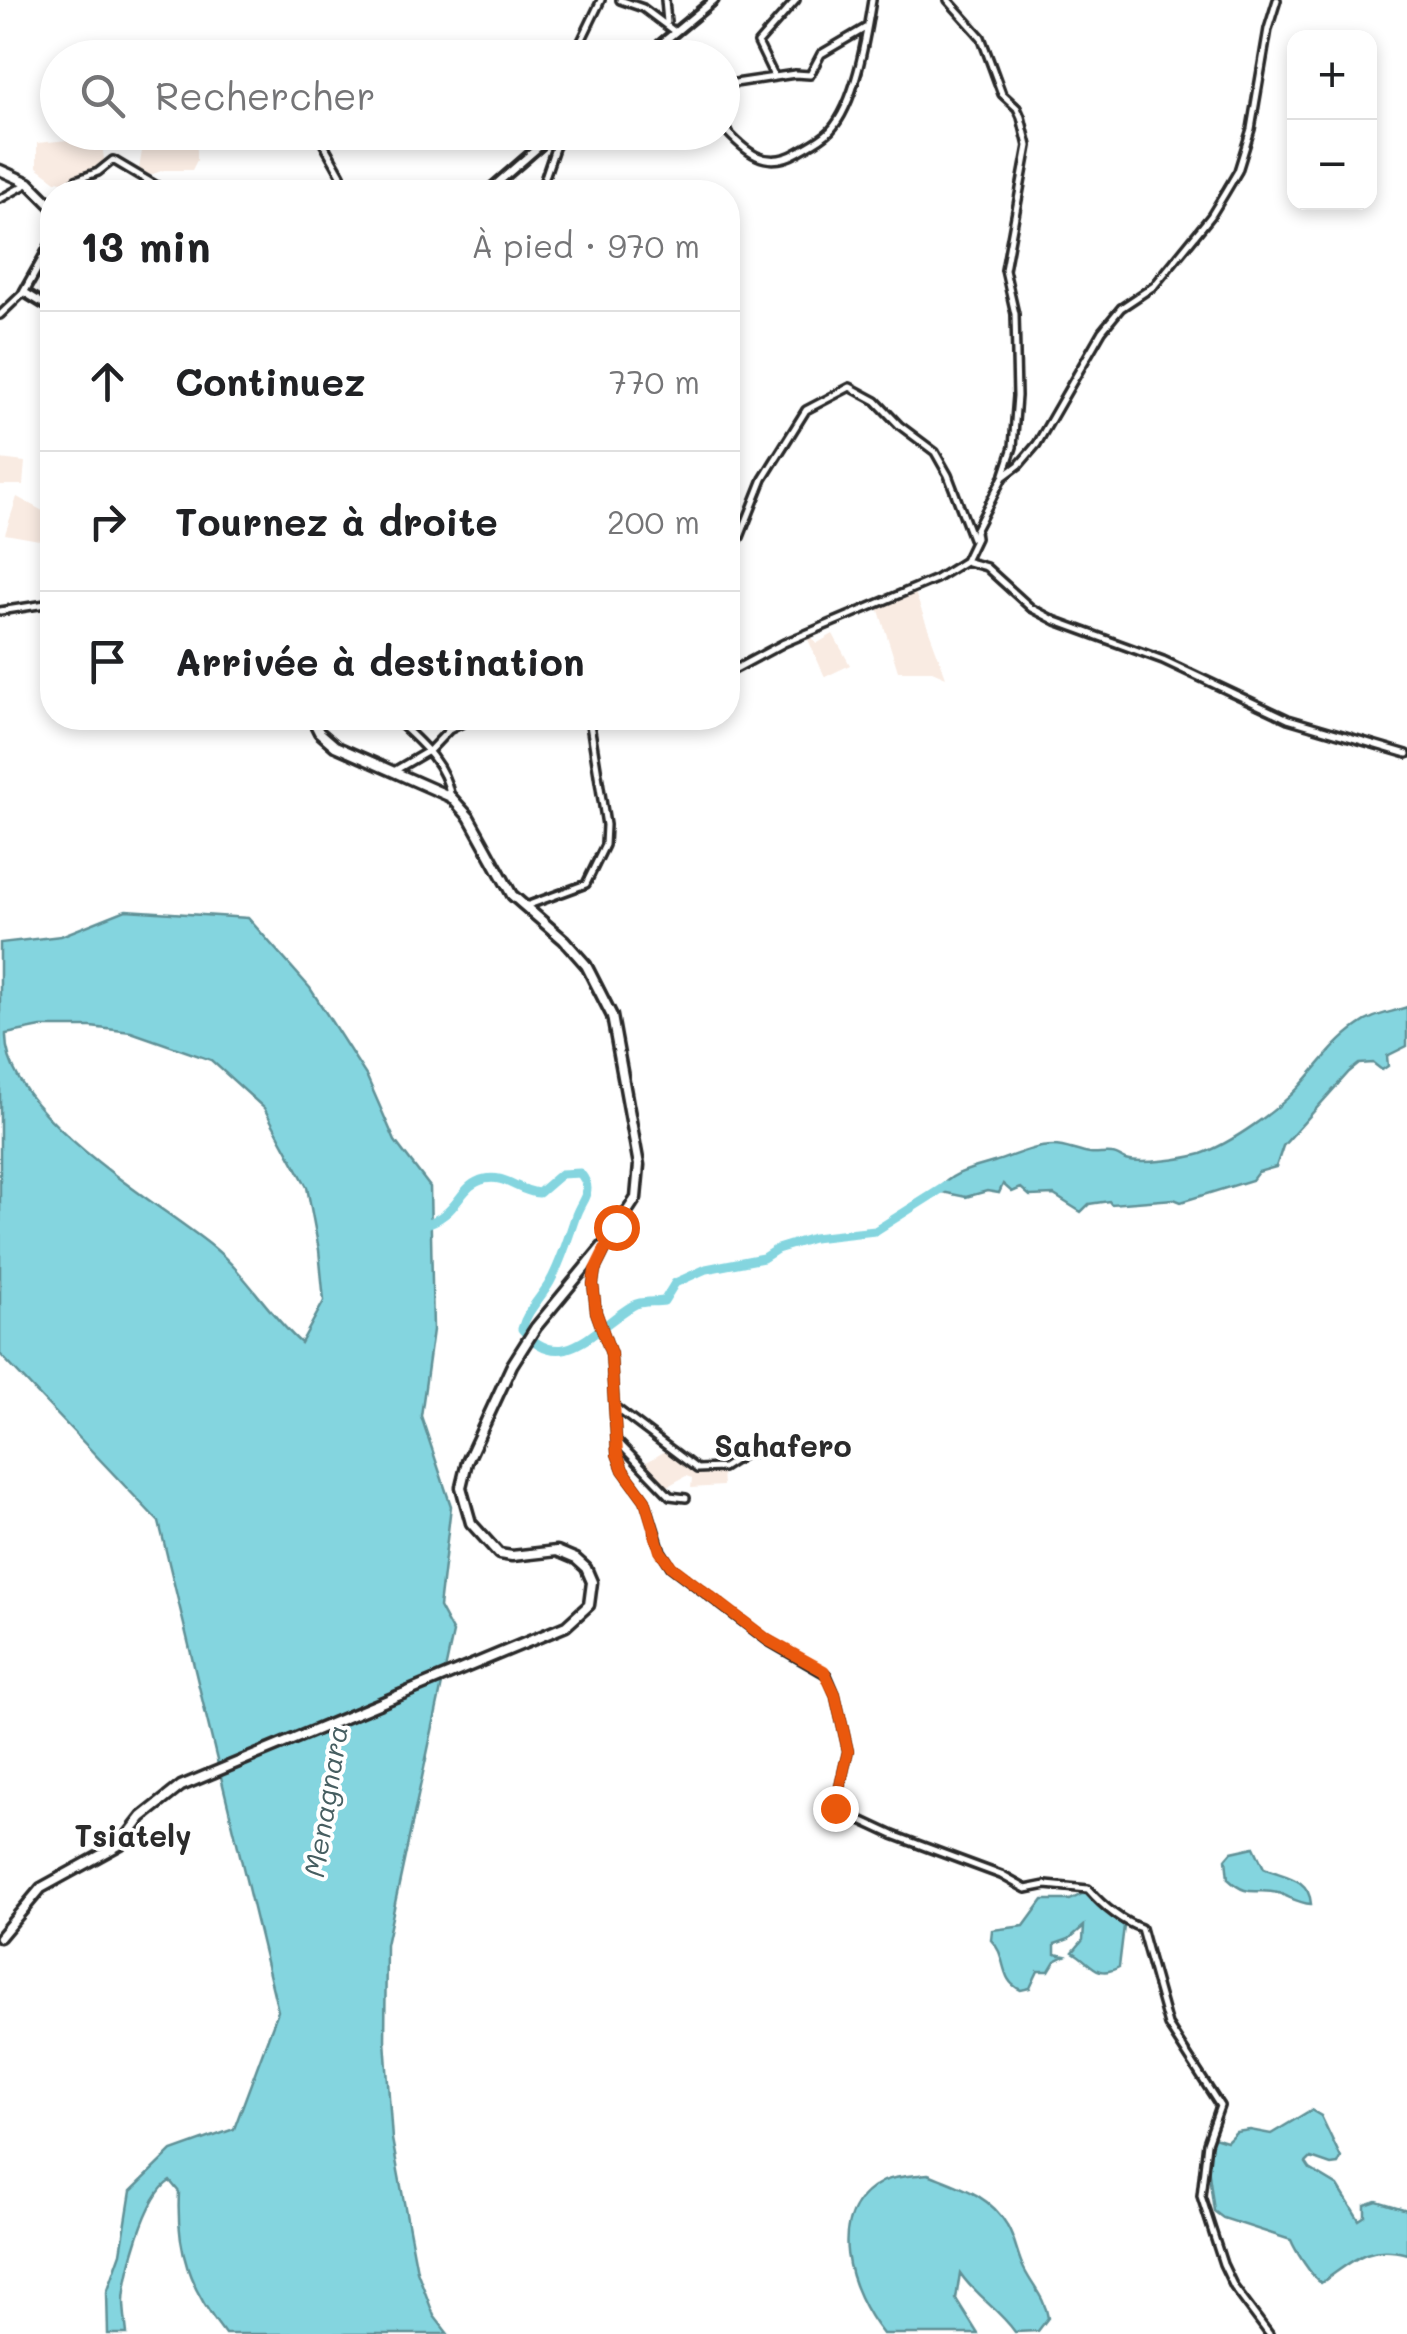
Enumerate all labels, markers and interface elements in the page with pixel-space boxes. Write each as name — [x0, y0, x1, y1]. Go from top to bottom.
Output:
map controls — [1287, 30, 1377, 210]
button: + — [1287, 30, 1377, 120]
search box — [40, 40, 740, 150]
icon: search — [75, 68, 130, 123]
text: Rechercher — [155, 70, 376, 120]
button: − — [1287, 120, 1377, 210]
text: 13 min — [80, 218, 211, 273]
text: À pied · 970 m — [471, 224, 700, 266]
icon: ahead — [80, 354, 135, 409]
text: Continuez — [175, 356, 366, 406]
text: 770 m — [609, 360, 700, 402]
icon: right — [80, 494, 135, 549]
text: Tournez à droite — [175, 496, 498, 546]
text: 200 m — [607, 500, 700, 542]
icon: arrive — [80, 634, 135, 689]
text: Arrivée à destination — [175, 636, 585, 686]
route start — [594, 1205, 640, 1251]
district label: Sahafero — [714, 1425, 852, 1465]
water label: Menagnara — [295, 1722, 355, 1880]
route end — [813, 1786, 859, 1832]
district label: Tsiately — [75, 1815, 191, 1855]

